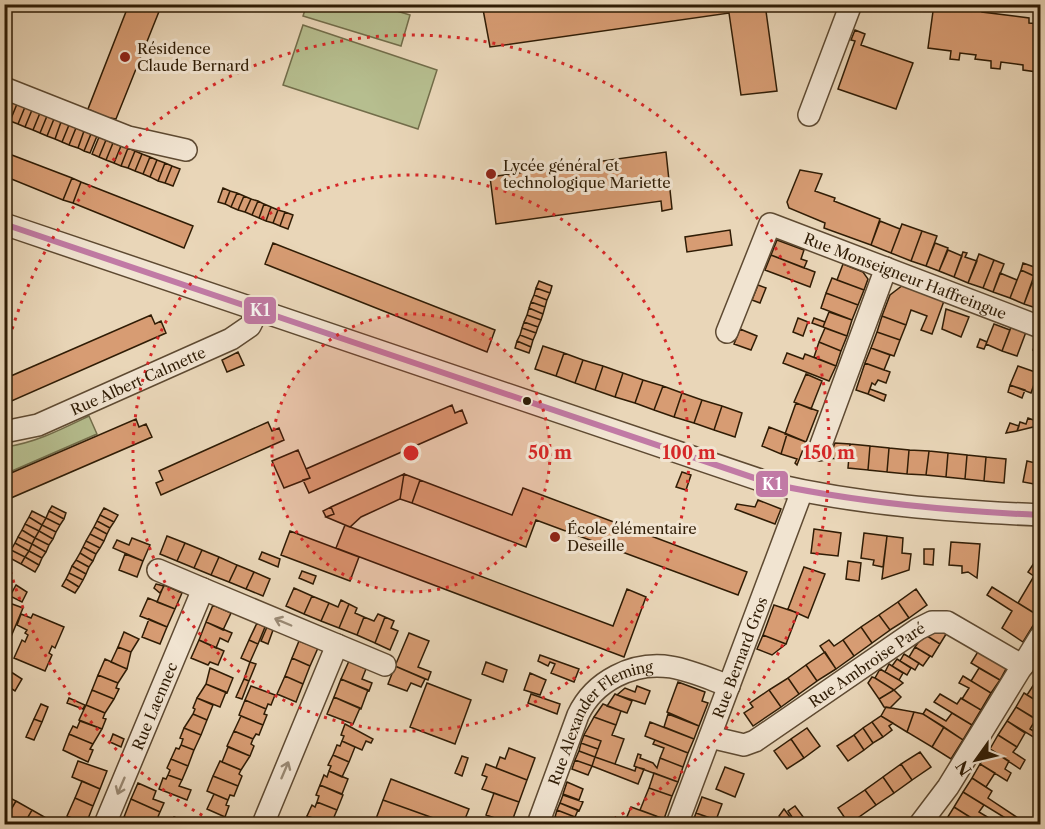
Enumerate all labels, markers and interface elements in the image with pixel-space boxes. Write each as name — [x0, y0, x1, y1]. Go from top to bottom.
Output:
place label: Résidence Claude Bernard — [137, 39, 249, 75]
marker: Résidence Claude Bernard — [118, 50, 132, 64]
place label: Lycée général et technologique Mariette — [503, 156, 671, 192]
marker: Lycée général et technologique Mariette — [484, 167, 498, 181]
street label: Rue Monseigneur Haffreingue — [801, 228, 1009, 323]
line badge: K1 — [243, 296, 277, 325]
text: K1 — [250, 300, 271, 320]
street label: Rue Albert Calmette — [67, 342, 208, 419]
unlabelled marker — [521, 395, 533, 407]
text: 50 m — [528, 442, 572, 464]
text: 100 m — [662, 442, 716, 464]
text: 150 m — [803, 442, 855, 464]
centre of rings — [401, 443, 421, 463]
line badge: K1 — [755, 470, 789, 498]
text: K1 — [762, 474, 783, 494]
place label: École élémentaire Deseille — [567, 519, 697, 555]
marker: École élémentaire Deseille — [548, 530, 562, 544]
street label: Rue Bernard Gros — [708, 594, 771, 721]
one-way arrow — [274, 616, 292, 627]
street label: Rue Ambroise Paré — [805, 618, 928, 711]
street label: Rue Alexander Fleming — [544, 657, 654, 788]
street label: Rue Laennec — [127, 659, 181, 753]
north arrow — [946, 730, 1006, 790]
text: N — [951, 757, 976, 780]
one-way arrow — [280, 762, 291, 780]
one-way arrow — [115, 776, 126, 794]

